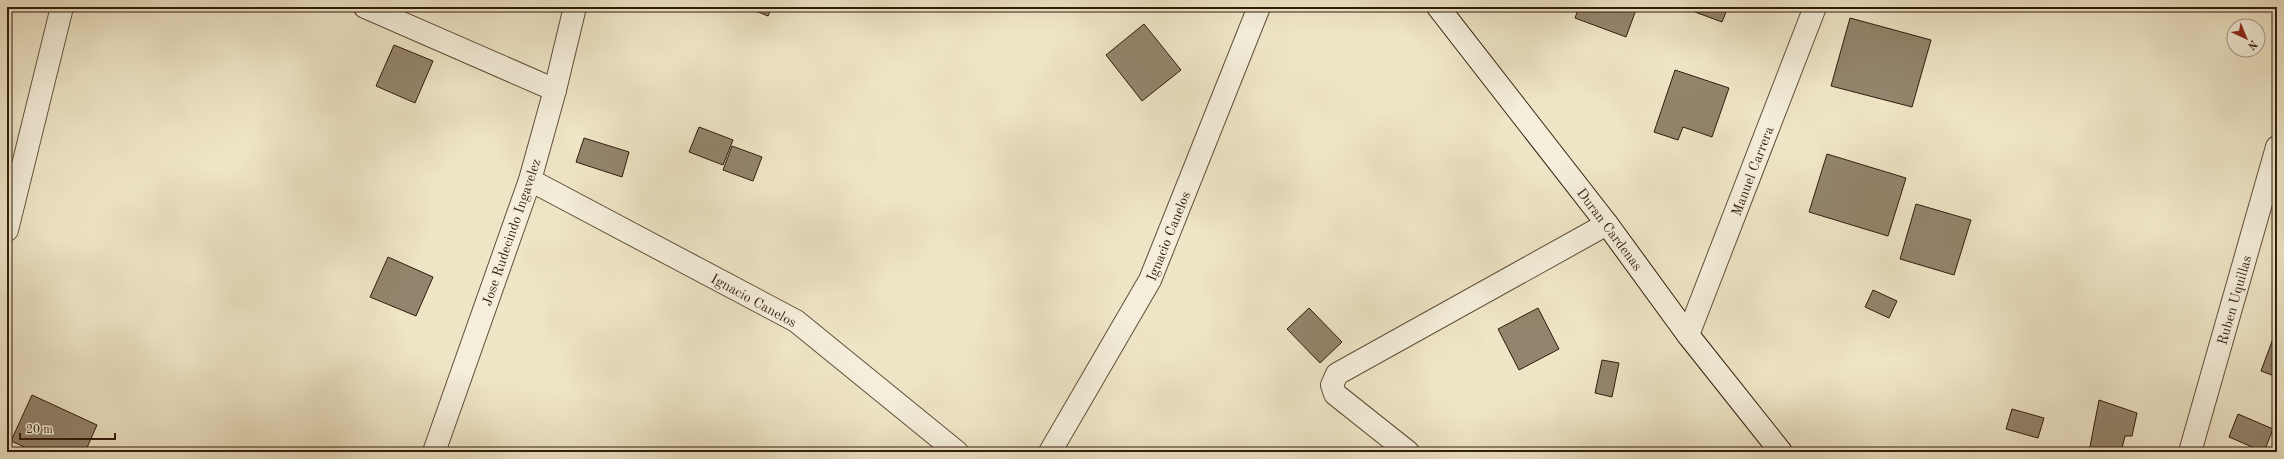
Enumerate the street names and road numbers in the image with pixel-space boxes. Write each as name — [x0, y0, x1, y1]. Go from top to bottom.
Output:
street label: Manuel Carrera — [1729, 125, 1776, 218]
street label: Jose Rudecindo Ingavelez — [480, 157, 544, 308]
street label: Duran Cardenas — [1574, 186, 1645, 273]
street label: Ignacio Canelos — [1145, 190, 1193, 283]
street label: Ruben Uquillas — [2216, 254, 2254, 347]
street label: Ignacio Canelos — [708, 272, 799, 330]

